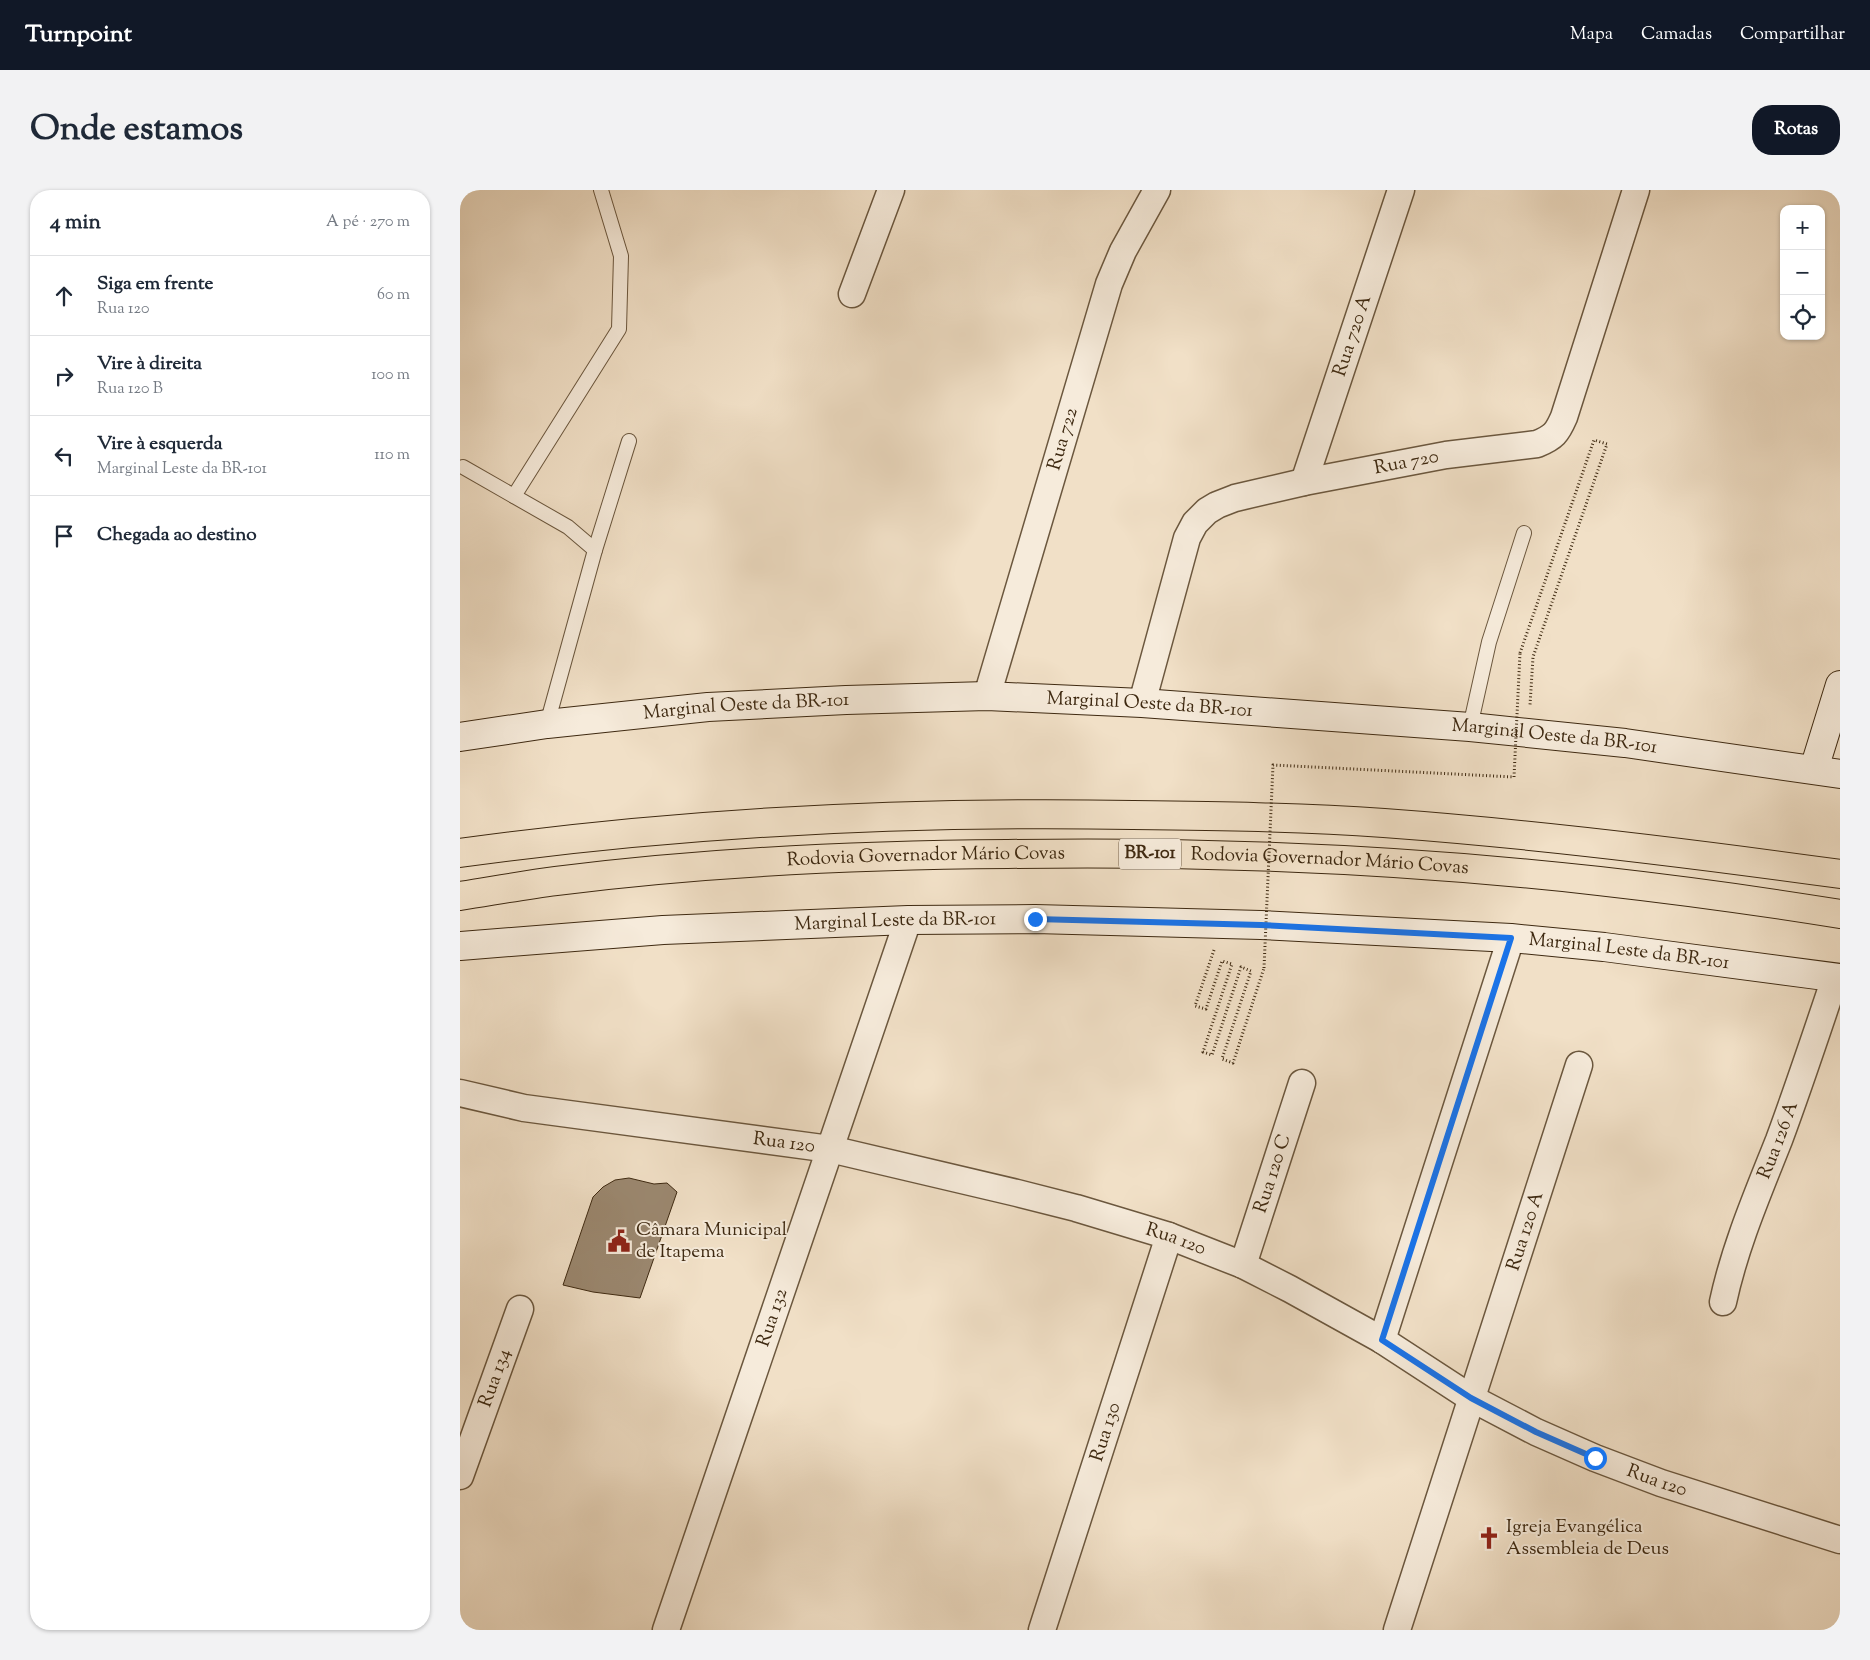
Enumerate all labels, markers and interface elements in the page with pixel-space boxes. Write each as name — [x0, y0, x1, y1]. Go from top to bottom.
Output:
text: Turnpoint — [25, 18, 132, 52]
text: Mapa — [1570, 22, 1613, 48]
text: Camadas — [1641, 22, 1712, 48]
text: Compartilhar — [1740, 22, 1845, 48]
text: Onde estamos — [30, 105, 243, 156]
button: Rotas — [1752, 105, 1840, 155]
map controls — [1780, 205, 1825, 340]
button: + — [1780, 205, 1825, 250]
text: 4 min — [50, 208, 101, 238]
text: A pé · 270 m — [326, 211, 410, 234]
button: − — [1780, 250, 1825, 295]
text: Siga em frente — [97, 271, 213, 298]
icon: ahead — [50, 282, 78, 310]
text: 60 m — [377, 284, 410, 307]
street label: Rua 720 A — [1326, 291, 1379, 380]
button: locate — [1780, 295, 1825, 340]
text: Rua 120 — [97, 298, 149, 321]
text: Vire à direita — [97, 351, 202, 378]
icon: right — [50, 362, 78, 390]
text: 100 m — [371, 364, 410, 387]
text: Rua 120 B — [97, 378, 163, 401]
street label: Rua 722 — [1041, 404, 1085, 474]
text: Vire à esquerda — [97, 431, 223, 458]
icon: left — [50, 442, 78, 470]
street label: Rua 720 — [1372, 443, 1441, 482]
text: 110 m — [374, 444, 410, 467]
text: Marginal Leste da BR-101 — [97, 458, 267, 481]
icon: arrive — [50, 522, 78, 550]
text: Chegada ao destino — [97, 522, 257, 549]
street label: Marginal Oeste da BR-101 — [1046, 685, 1254, 725]
street label: Marginal Oeste da BR-101 — [642, 686, 850, 727]
street label: Marginal Oeste da BR-101 — [1451, 712, 1660, 761]
road number: BR-101 — [1119, 839, 1181, 870]
street label: Rodovia Governador Mário Covas — [786, 840, 1065, 874]
street label: Rodovia Governador Mário Covas — [1190, 841, 1470, 882]
street label: Marginal Leste da BR-101 — [794, 906, 997, 938]
route end — [1024, 908, 1047, 931]
street label: Marginal Leste da BR-101 — [1527, 926, 1731, 977]
street label: Rua 126 A — [1751, 1097, 1806, 1183]
street label: Rua 120 — [751, 1125, 817, 1160]
street label: Rua 120 C — [1247, 1131, 1298, 1217]
street label: Rua 120 A — [1500, 1188, 1551, 1274]
street label: Rua 120 — [1142, 1216, 1210, 1263]
place label: Câmara Municipal de Itapema — [636, 1217, 787, 1266]
public building icon: Câmara Municipal de Itapema — [606, 1228, 632, 1254]
street label: Rua 132 — [750, 1285, 795, 1350]
street label: Rua 134 — [472, 1345, 518, 1411]
street label: Rua 130 — [1084, 1399, 1128, 1465]
route start — [1584, 1447, 1607, 1470]
street label: Rua 120 — [1623, 1458, 1690, 1504]
place label: Igreja Evangélica Assembleia de Deus — [1506, 1514, 1669, 1563]
church icon: Igreja Evangélica Assembleia de Deus — [1476, 1525, 1502, 1551]

